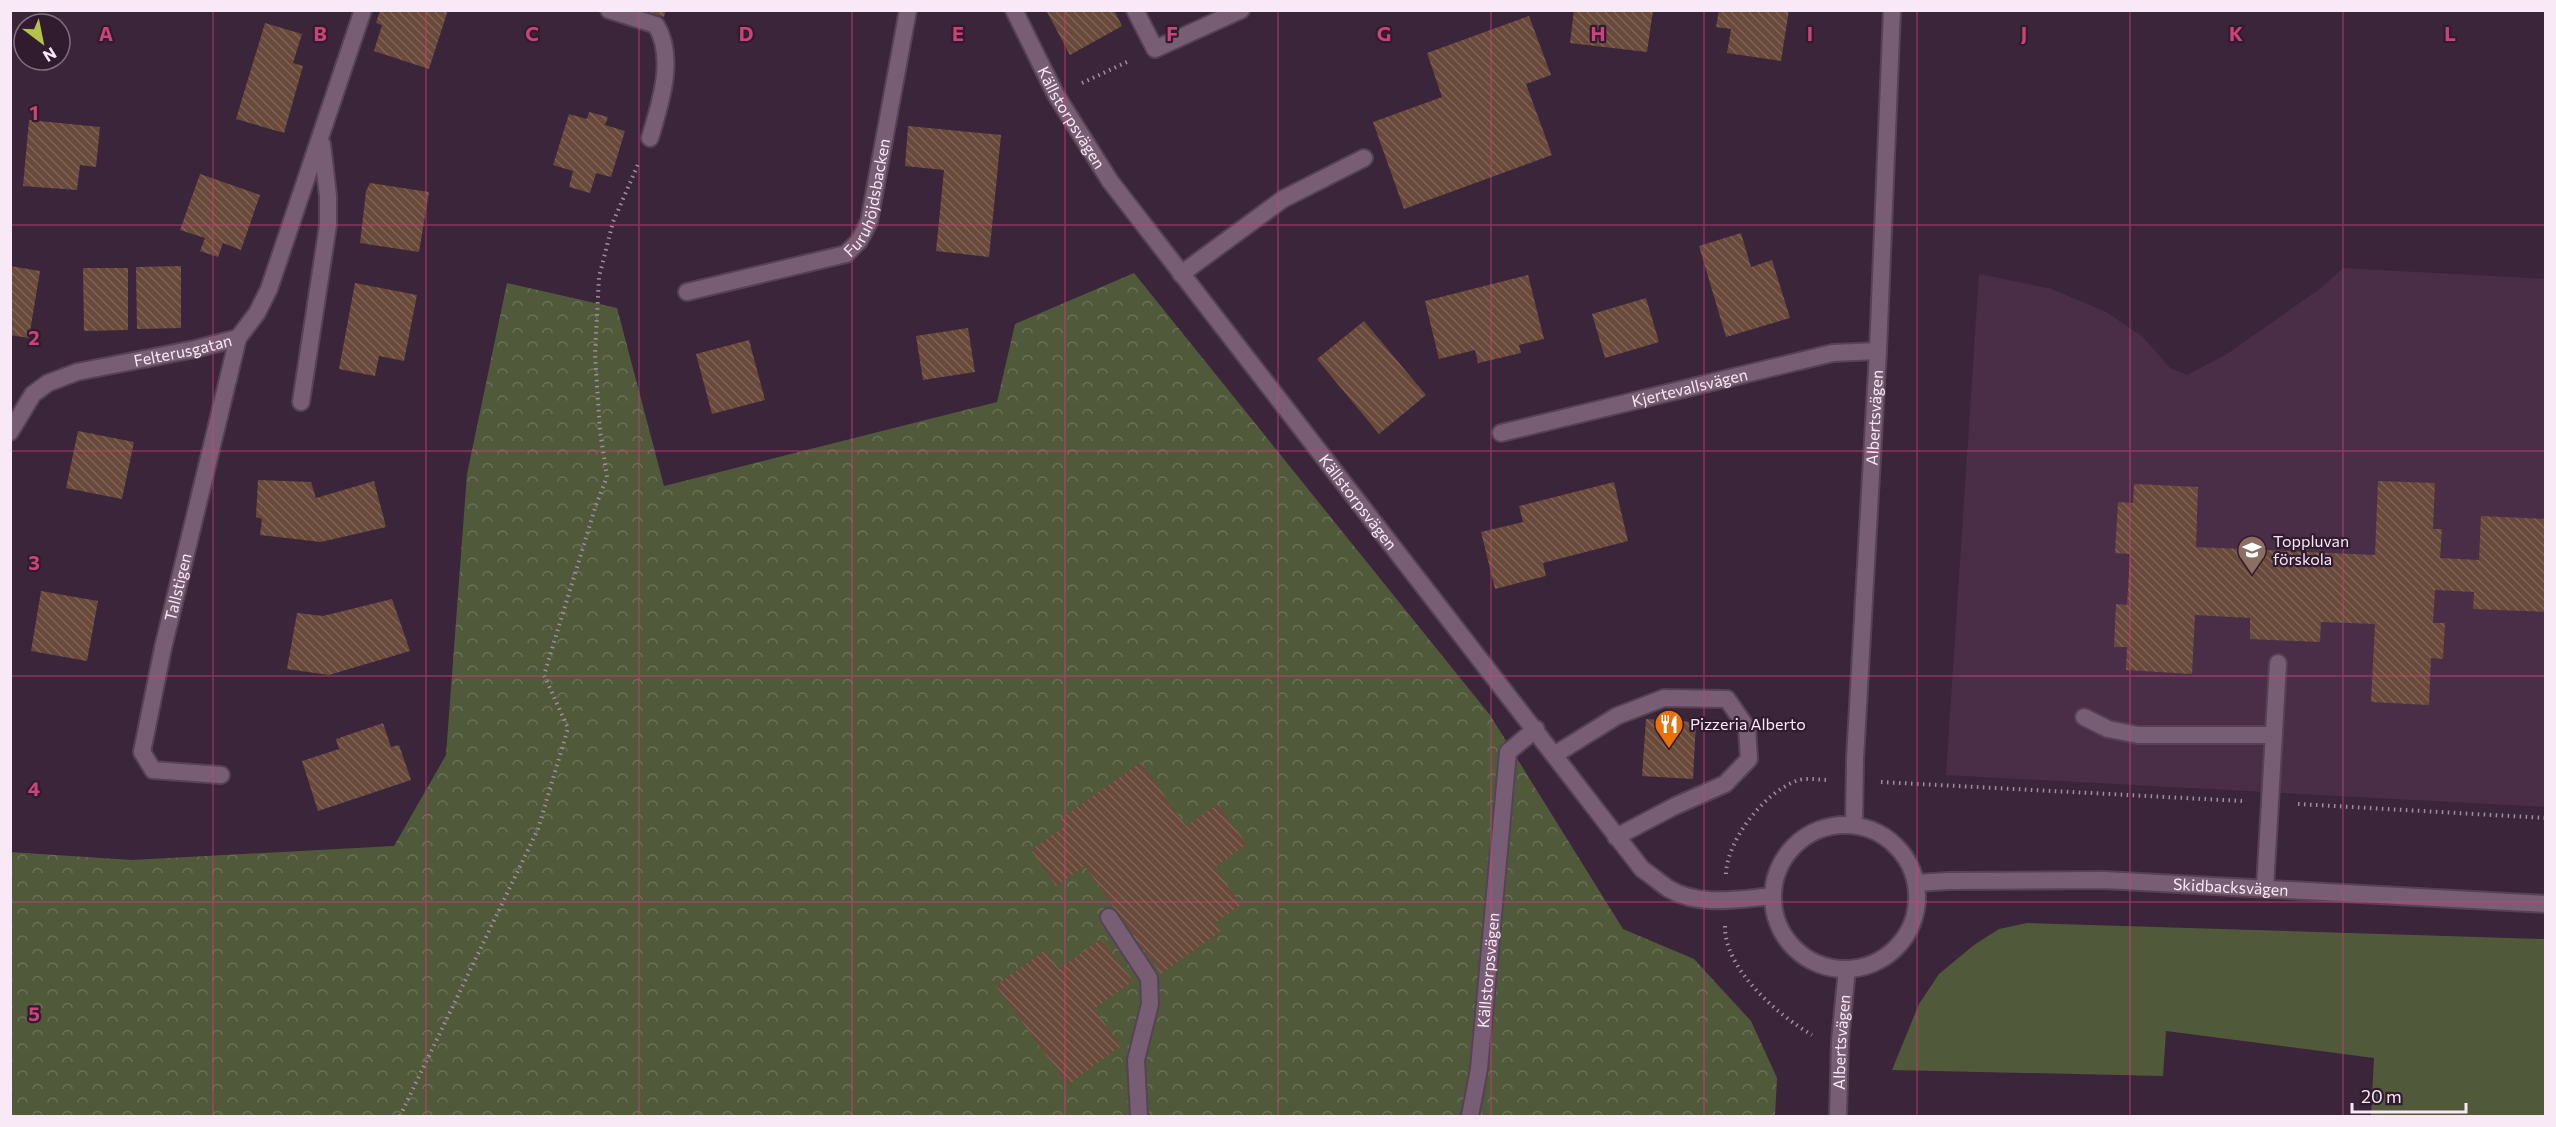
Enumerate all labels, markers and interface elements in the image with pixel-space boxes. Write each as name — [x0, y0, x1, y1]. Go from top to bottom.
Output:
north arrow — [12, 12, 72, 72]
text: A — [99, 21, 113, 45]
text: B — [313, 21, 327, 45]
text: C — [525, 21, 539, 45]
text: D — [739, 21, 753, 45]
text: E — [952, 21, 964, 45]
text: F — [1166, 21, 1178, 45]
text: G — [1377, 21, 1391, 45]
text: H — [1591, 21, 1606, 45]
text: I — [1807, 21, 1813, 45]
text: J — [2021, 21, 2027, 45]
text: K — [2229, 21, 2243, 45]
text: L — [2444, 21, 2456, 45]
text: N — [40, 44, 60, 66]
street label: Källstorpsvägen — [1034, 63, 1110, 172]
text: 1 — [29, 100, 39, 124]
street label: Furuhöjdsbacken — [839, 137, 893, 260]
text: 2 — [28, 325, 40, 349]
street label: Felterusgatan — [132, 330, 234, 370]
street label: Kjertevallsvägen — [1630, 364, 1749, 410]
street label: Albertsvägen — [1862, 369, 1886, 466]
street label: Källstorpsvägen — [1316, 450, 1401, 553]
place label: Toppluvan förskola — [2273, 531, 2349, 568]
school or university icon: Toppluvan förskola — [2236, 534, 2268, 576]
text: 3 — [28, 550, 40, 574]
street label: Tallstigen — [160, 551, 195, 623]
restaurant icon: Pizzeria Alberto — [1653, 708, 1685, 750]
place label: Pizzeria Alberto — [1690, 714, 1806, 733]
text: 4 — [28, 776, 40, 800]
street label: Skidbacksvägen — [2173, 874, 2289, 899]
street label: Källstorpsvägen — [1473, 912, 1502, 1029]
street label: Albertsvägen — [1829, 993, 1853, 1090]
text: 5 — [28, 1001, 40, 1025]
scale bar — [2352, 1076, 2466, 1114]
text: 20 m — [2361, 1085, 2402, 1107]

